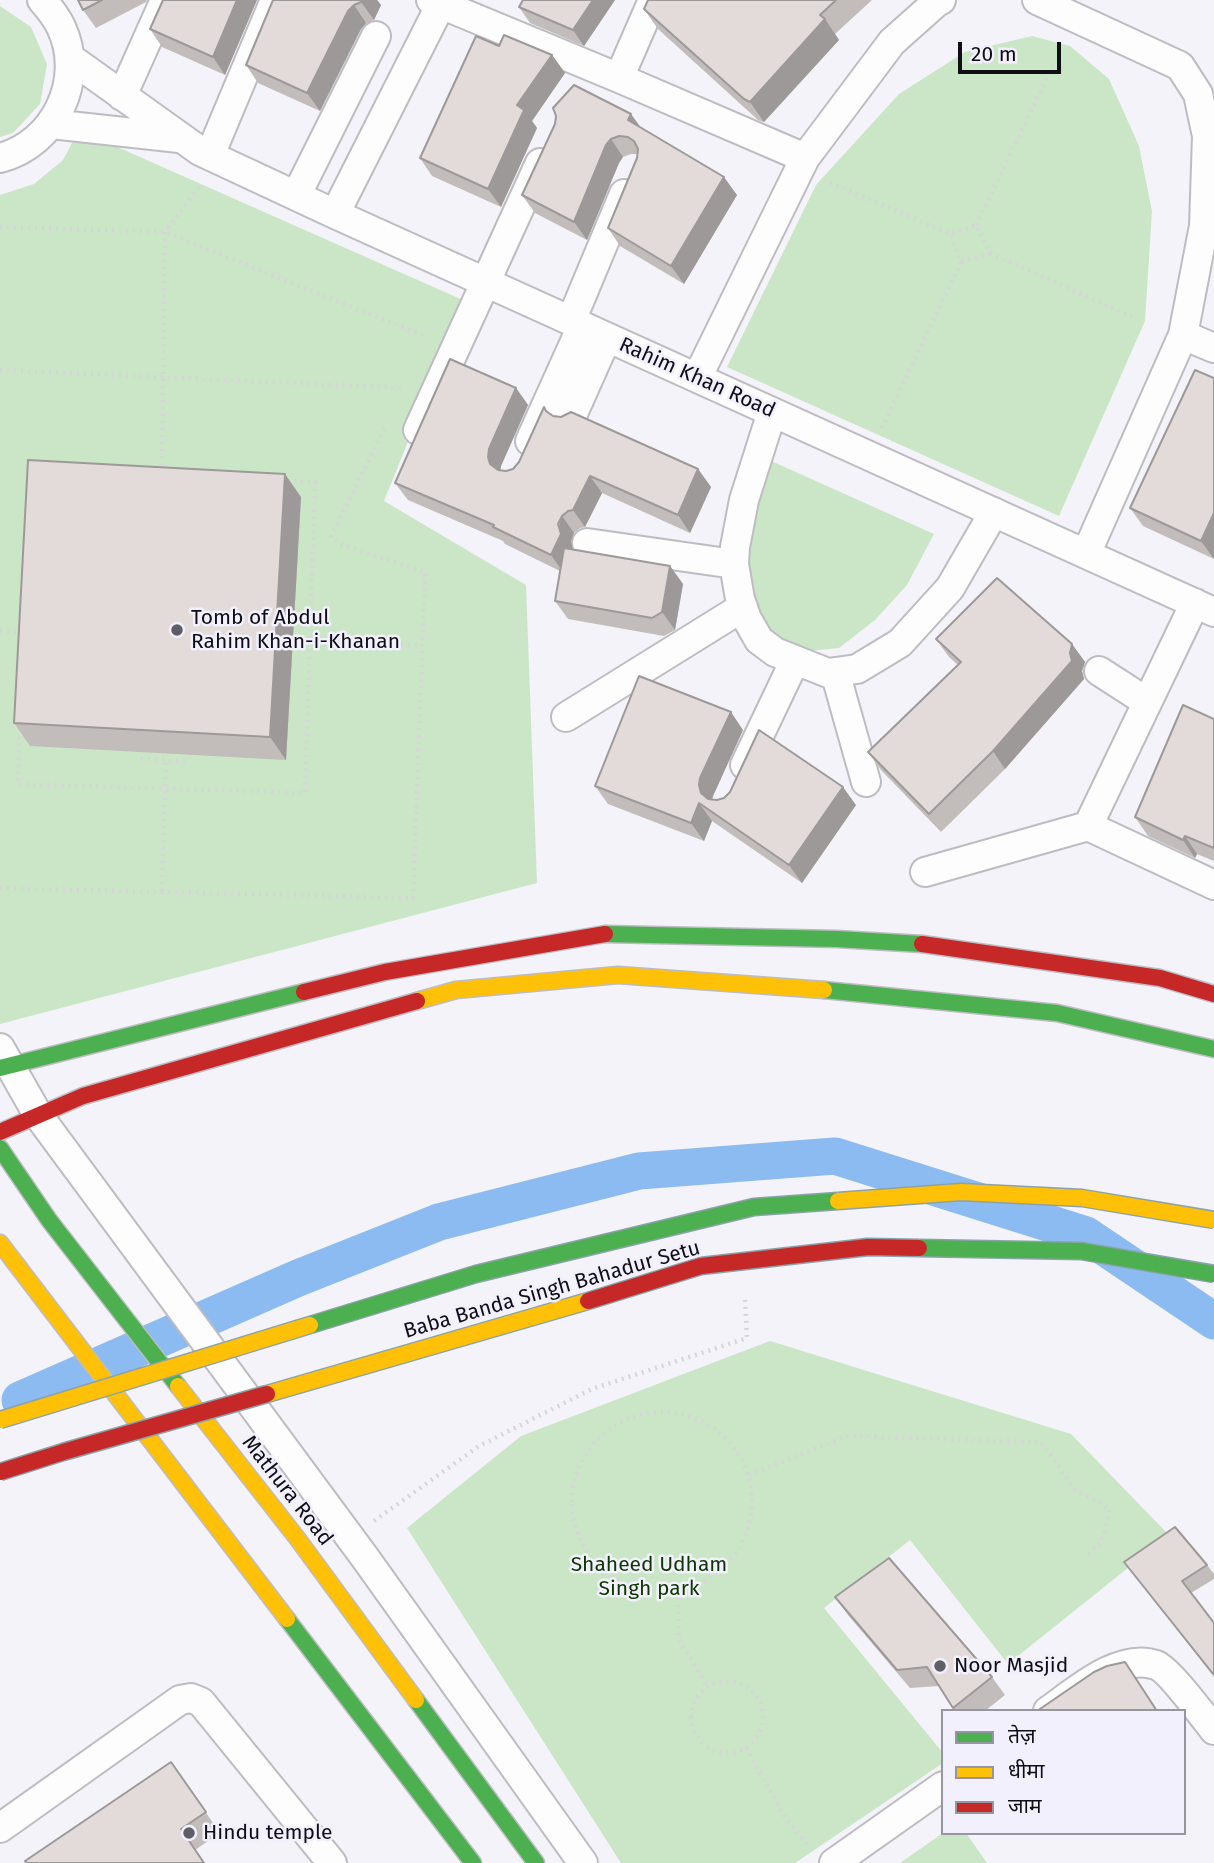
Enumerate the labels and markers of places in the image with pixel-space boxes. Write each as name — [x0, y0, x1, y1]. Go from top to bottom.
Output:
place label: Tomb of Abdul Rahim Khan-i-Khanan — [191, 605, 400, 655]
marker: Tomb of Abdul Rahim Khan-i-Khanan — [169, 622, 185, 638]
place label: Noor Masjid — [954, 1653, 1068, 1679]
marker: Noor Masjid — [932, 1658, 948, 1674]
place label: Hindu temple — [203, 1820, 333, 1846]
marker: Hindu temple — [181, 1825, 197, 1841]

